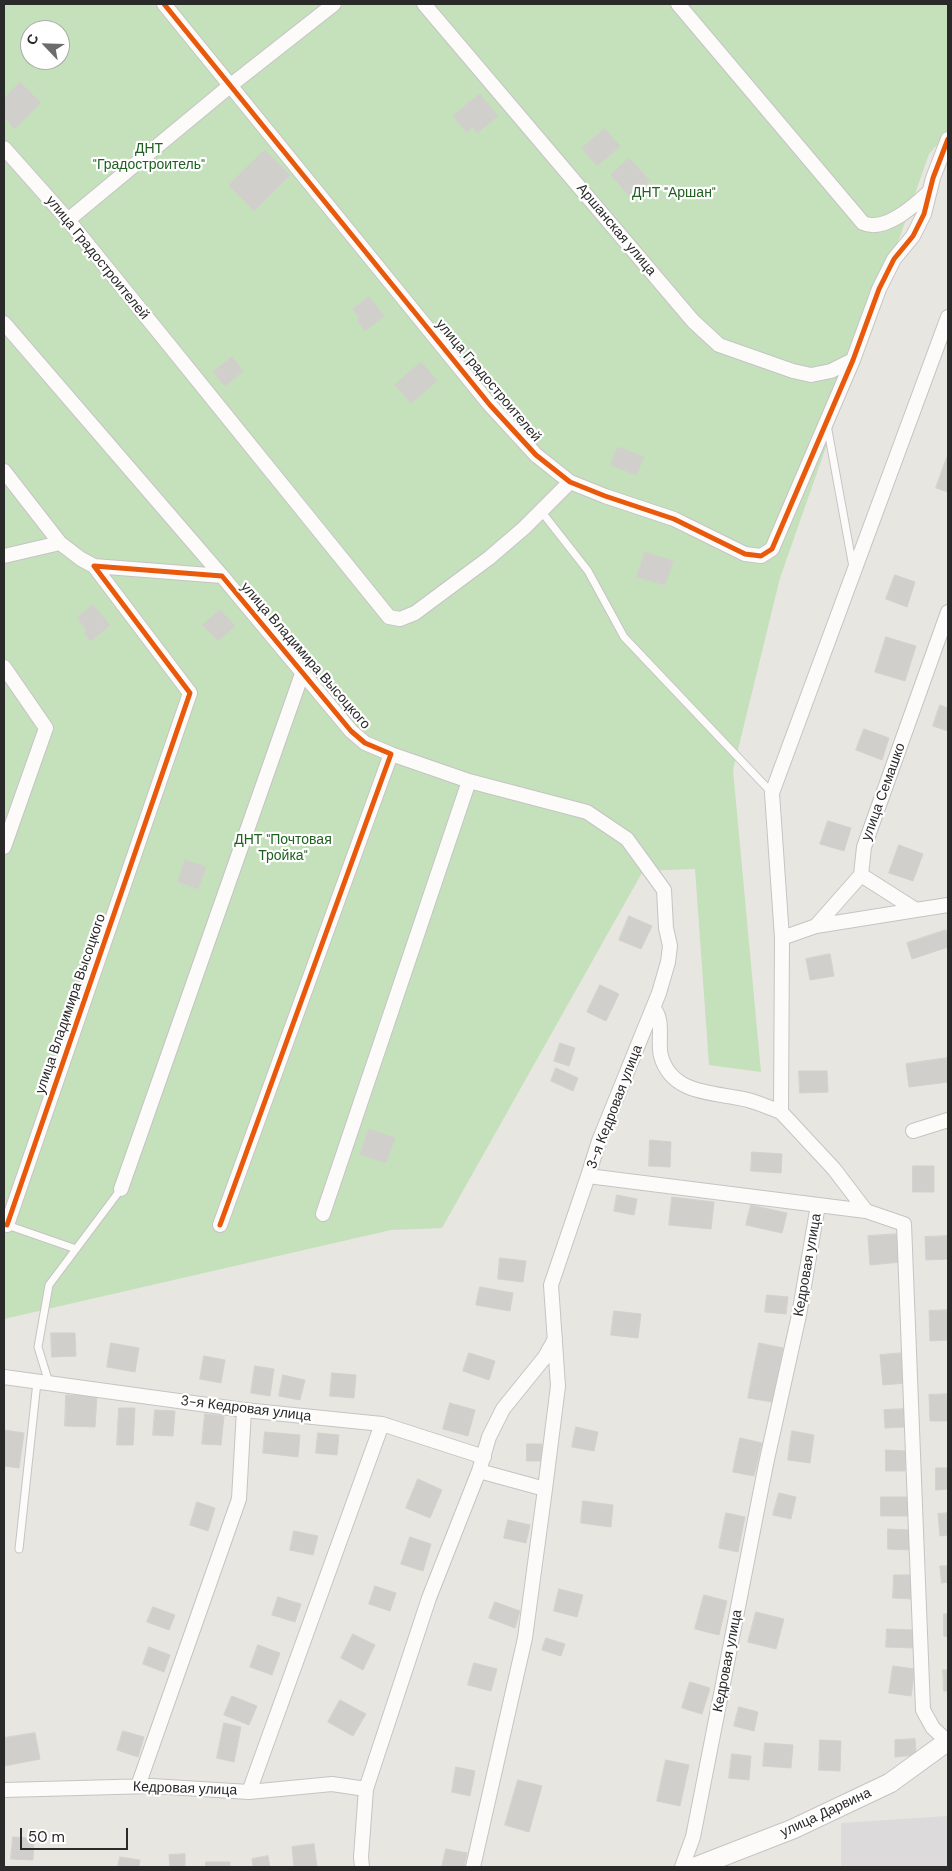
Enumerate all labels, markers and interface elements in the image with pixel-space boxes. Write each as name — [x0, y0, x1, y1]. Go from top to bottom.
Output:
north arrow — [20, 20, 70, 70]
text: С — [22, 31, 42, 48]
park label: ДНТ "Градостроитель" — [93, 141, 205, 174]
street label: Аршанская улица — [573, 181, 659, 279]
park label: ДНТ "Аршан" — [632, 185, 716, 201]
street label: улица Градостроителей — [42, 193, 152, 323]
street label: улица Градостроителей — [432, 316, 544, 446]
street label: улица Владимира Высоцкого — [237, 579, 373, 733]
street label: улица Семашко — [859, 741, 909, 843]
park label: ДНТ "Почтовая Тройка" — [234, 832, 332, 864]
street label: улица Владимира Высоцкого — [32, 912, 110, 1096]
street label: 3-я Кедровая улица — [584, 1043, 646, 1171]
street label: Кедровая улица — [791, 1212, 825, 1318]
street label: 3-я Кедровая улица — [180, 1393, 312, 1425]
street label: Кедровая улица — [710, 1608, 746, 1714]
street label: Кедровая улица — [133, 1779, 237, 1799]
street label: улица Дарвина — [778, 1785, 874, 1841]
scale bar — [22, 1818, 130, 1850]
text: 50 m — [28, 1827, 65, 1847]

